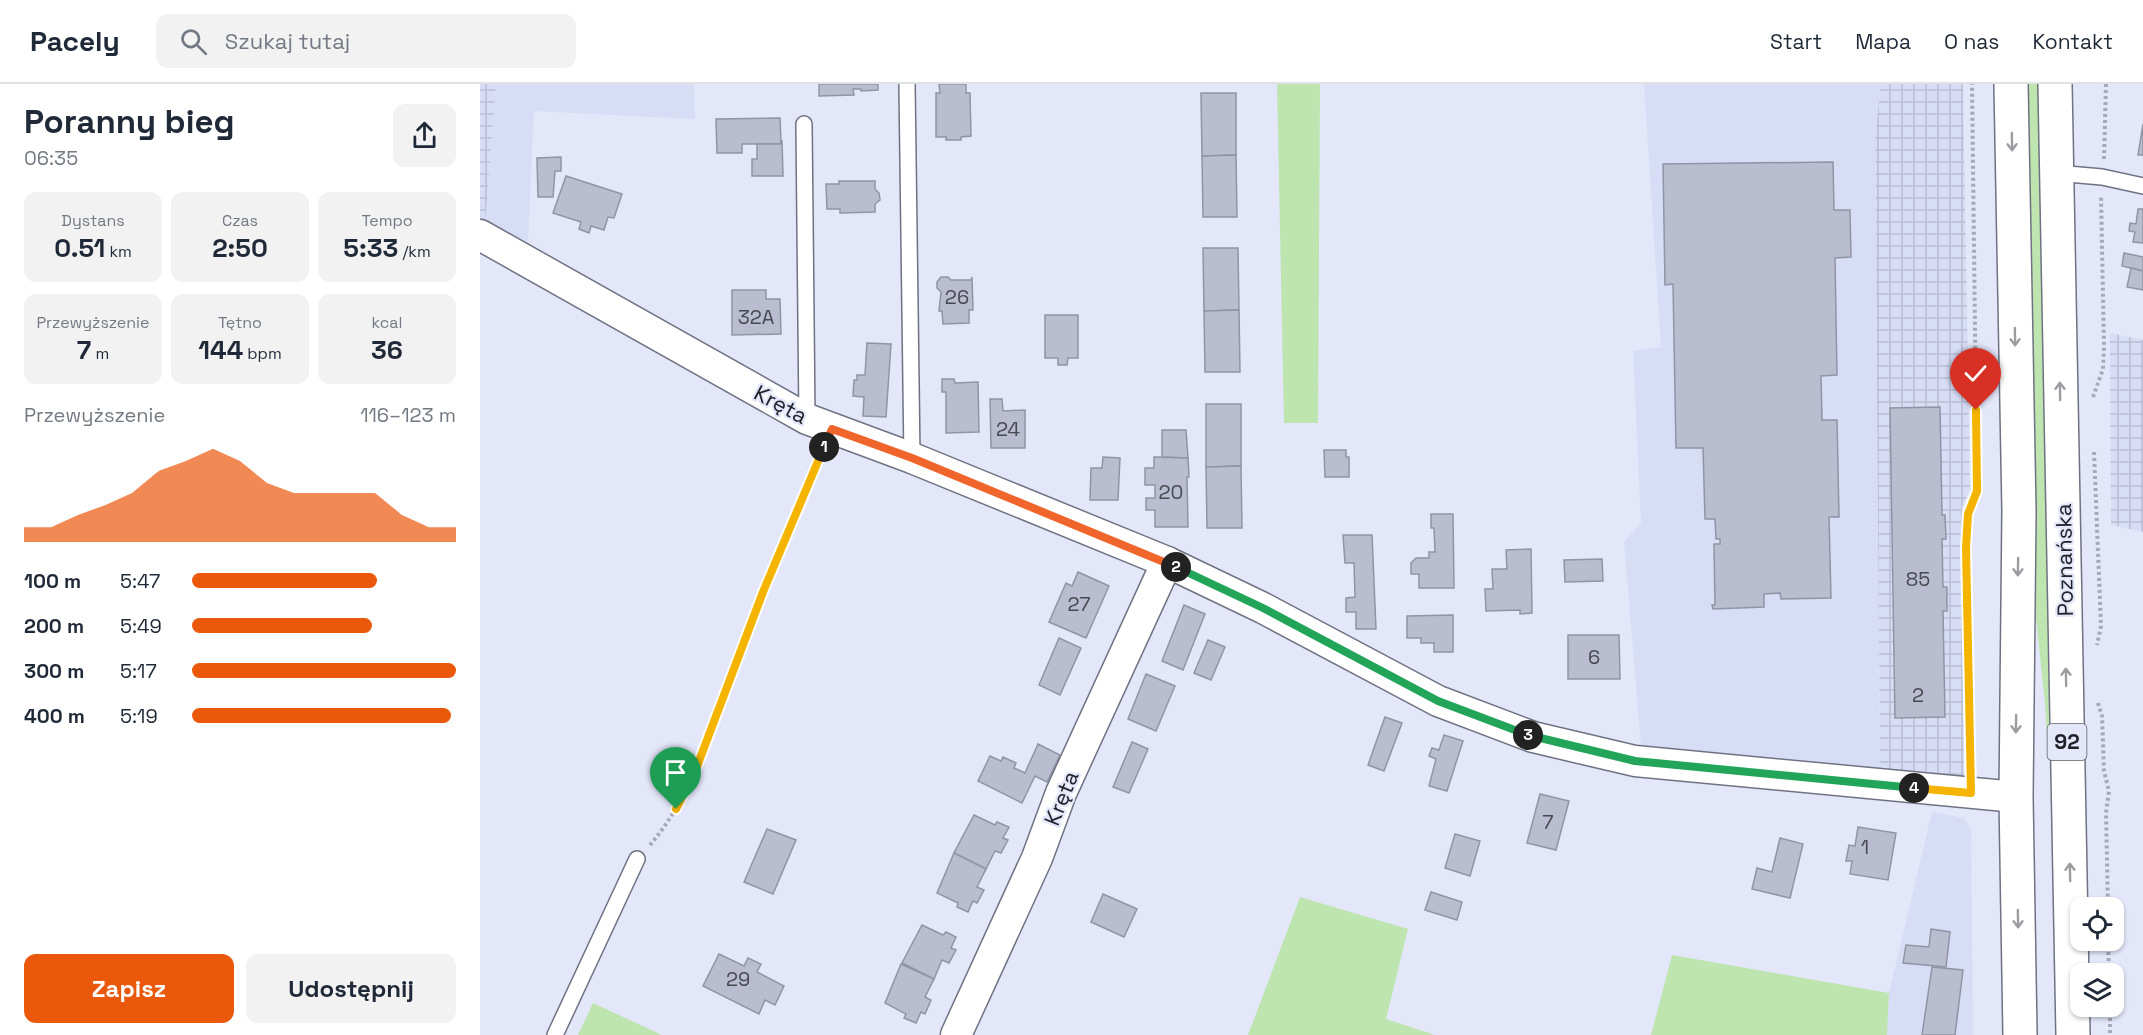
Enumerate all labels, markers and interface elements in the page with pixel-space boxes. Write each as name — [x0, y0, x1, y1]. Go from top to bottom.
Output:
search box — [156, 14, 576, 68]
text: Pacely — [30, 23, 120, 59]
icon: search — [177, 25, 210, 58]
text: Szukaj tutaj — [225, 27, 350, 55]
text: Start — [1770, 28, 1822, 55]
text: Mapa — [1855, 28, 1911, 55]
text: O nas — [1944, 28, 1999, 55]
text: Kontakt — [2032, 28, 2113, 55]
text: Poranny bieg — [24, 101, 235, 143]
button: share — [393, 104, 456, 167]
one-way arrow — [2006, 132, 2018, 152]
text: 06:35 — [24, 145, 78, 171]
text: Dystans — [61, 210, 125, 231]
text: Czas — [222, 210, 258, 231]
text: Tempo — [361, 210, 413, 231]
text: 0.51 — [54, 231, 105, 265]
text: 2:50 — [212, 231, 268, 265]
text: 5:33 — [343, 231, 398, 265]
text: km — [105, 241, 132, 262]
text: /km — [398, 241, 431, 262]
house number: 26 — [945, 284, 969, 310]
house number: 32A — [738, 304, 775, 330]
text: Przewyższenie — [36, 312, 150, 333]
text: Tętno — [218, 312, 262, 333]
text: kcal — [372, 312, 402, 333]
one-way arrow — [2010, 327, 2021, 347]
text: 7 — [77, 333, 91, 367]
text: 144 — [198, 333, 243, 367]
text: 36 — [371, 333, 403, 367]
text: m — [91, 343, 109, 364]
text: bpm — [243, 343, 282, 364]
pin — [1950, 348, 2001, 410]
icon: check — [1959, 357, 1992, 390]
street label: Kręta — [749, 378, 813, 430]
one-way arrow — [2055, 381, 2066, 401]
text: Przewyższenie — [24, 402, 165, 428]
text: 116–123 m — [360, 402, 456, 428]
house number: 24 — [996, 416, 1020, 442]
pin: 1 — [809, 432, 839, 462]
text: 1 — [820, 436, 828, 457]
house number: 20 — [1159, 479, 1183, 505]
street label: Poznańska — [2049, 503, 2079, 617]
pin: 2 — [1161, 552, 1191, 582]
text: 2 — [1171, 556, 1181, 577]
one-way arrow — [2012, 557, 2024, 577]
house number: 85 — [1906, 566, 1930, 592]
text: 100 m — [24, 568, 81, 594]
text: 5:47 — [120, 568, 160, 594]
house number: 27 — [1067, 591, 1091, 617]
text: 200 m — [24, 613, 84, 639]
text: 5:49 — [120, 613, 162, 639]
house number: 6 — [1588, 644, 1600, 670]
text: 300 m — [24, 658, 84, 684]
text: 5:17 — [120, 658, 157, 684]
one-way arrow — [2060, 667, 2072, 687]
house number: 2 — [1912, 682, 1924, 708]
text: 400 m — [24, 703, 85, 729]
text: 5:19 — [120, 703, 158, 729]
one-way arrow — [2010, 713, 2022, 733]
pin: 3 — [1513, 720, 1543, 750]
text: 3 — [1523, 724, 1533, 745]
road number: 92 — [2048, 724, 2086, 760]
pin — [650, 747, 701, 809]
icon: arrive — [659, 756, 692, 789]
street label: Kręta — [1037, 766, 1085, 829]
pin: 4 — [1899, 773, 1929, 803]
text: 4 — [1909, 777, 1919, 798]
house number: 7 — [1542, 809, 1554, 835]
house number: 1 — [1861, 834, 1869, 860]
one-way arrow — [2064, 862, 2076, 882]
map controls — [2070, 897, 2124, 1017]
button: locate — [2070, 897, 2124, 951]
one-way arrow — [2012, 908, 2024, 928]
button: Zapisz — [24, 954, 234, 1023]
button: Udostępnij — [246, 954, 456, 1023]
button: layers — [2070, 963, 2124, 1017]
house number: 29 — [726, 966, 750, 992]

